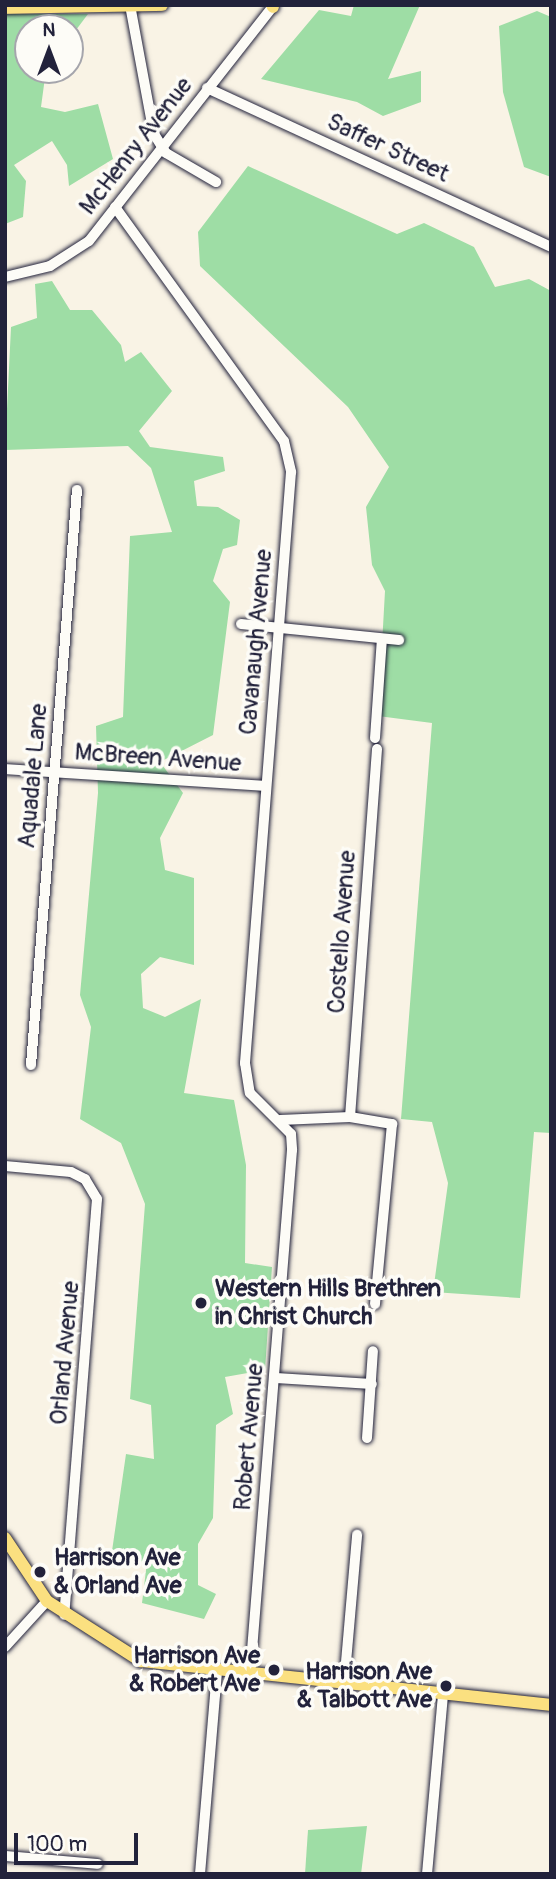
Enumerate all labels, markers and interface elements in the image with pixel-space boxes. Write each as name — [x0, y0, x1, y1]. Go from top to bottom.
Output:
north arrow — [14, 14, 84, 84]
text: N — [43, 18, 55, 42]
street label: McHenry Avenue — [73, 72, 199, 220]
street label: Saffer Street — [322, 107, 454, 189]
street label: Cavanaugh Avenue — [234, 548, 278, 736]
street label: Aquadale Lane — [12, 702, 54, 850]
street label: McBreen Avenue — [74, 738, 242, 778]
street label: Costello Avenue — [322, 850, 362, 1014]
place label: Western Hills Brethren in Christ Church — [215, 1275, 441, 1331]
street label: Orland Avenue — [44, 1280, 86, 1426]
marker: Western Hills Brethren in Christ Church — [193, 1295, 209, 1311]
street label: Robert Avenue — [228, 1362, 270, 1512]
place label: Harrison Ave & Orland Ave — [54, 1544, 182, 1600]
marker: Harrison Ave & Orland Ave — [32, 1564, 48, 1580]
place label: Harrison Ave & Robert Ave — [129, 1642, 260, 1698]
place label: Harrison Ave & Talbott Ave — [297, 1658, 432, 1714]
marker: Harrison Ave & Robert Ave — [266, 1662, 282, 1678]
marker: Harrison Ave & Talbott Ave — [438, 1678, 454, 1694]
scale bar — [18, 1820, 142, 1864]
text: 100 m — [27, 1831, 87, 1858]

